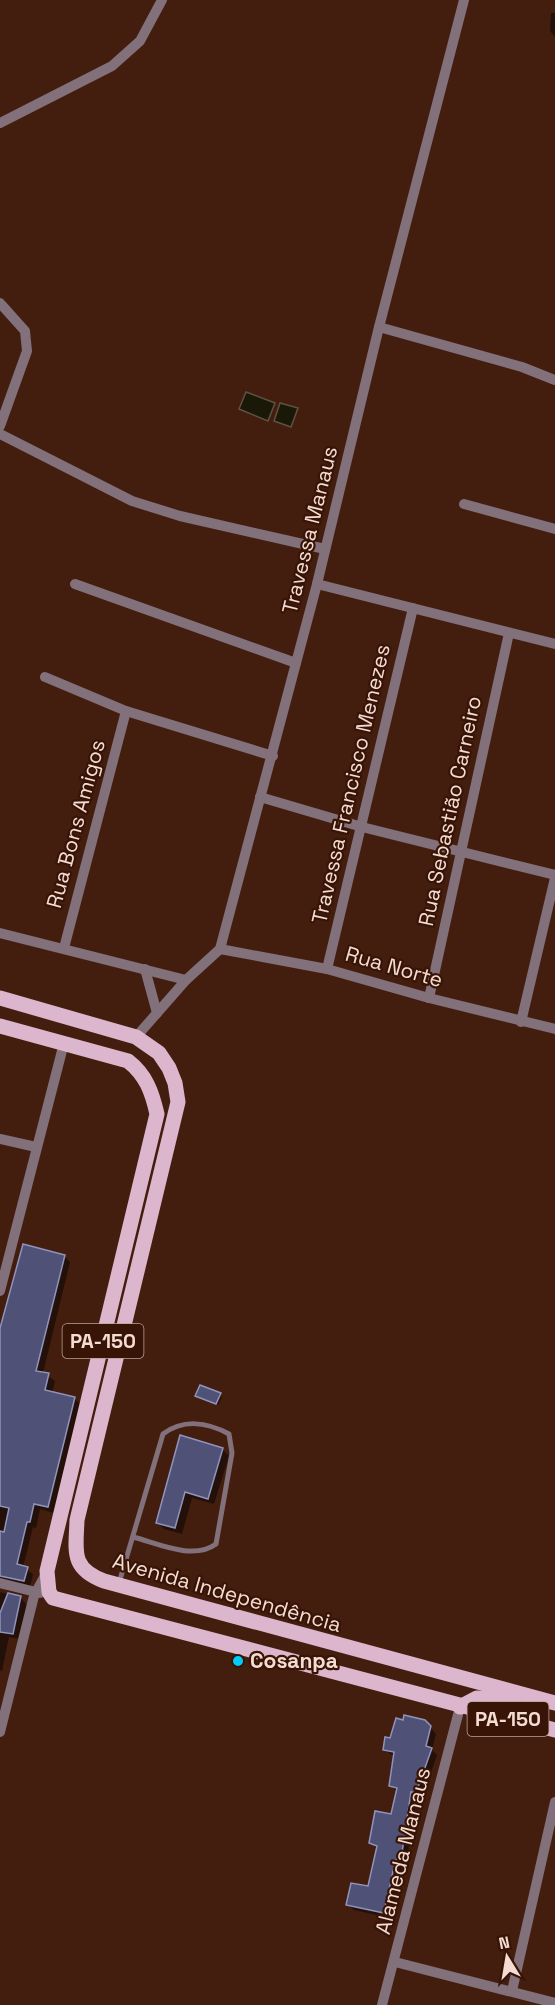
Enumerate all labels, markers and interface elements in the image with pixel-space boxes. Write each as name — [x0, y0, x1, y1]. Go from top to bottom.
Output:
street label: Travessa Manaus — [276, 443, 343, 616]
street label: Travessa Francisco Menezes — [305, 642, 396, 926]
street label: Rua Sebastião Carneiro — [412, 693, 487, 928]
street label: Rua Bons Amigos — [40, 737, 111, 911]
street label: Rua Norte — [342, 940, 446, 993]
road number: PA-150 — [63, 1324, 144, 1358]
street label: Avenida Independência — [110, 1547, 345, 1638]
place label: Cosanpa — [250, 1647, 338, 1674]
marker: Cosanpa — [231, 1654, 245, 1668]
road number: PA-150 — [468, 1702, 548, 1736]
street label: Alameda Manaus — [369, 1765, 436, 1937]
north arrow — [477, 1927, 537, 1987]
text: N — [497, 1931, 512, 1954]

